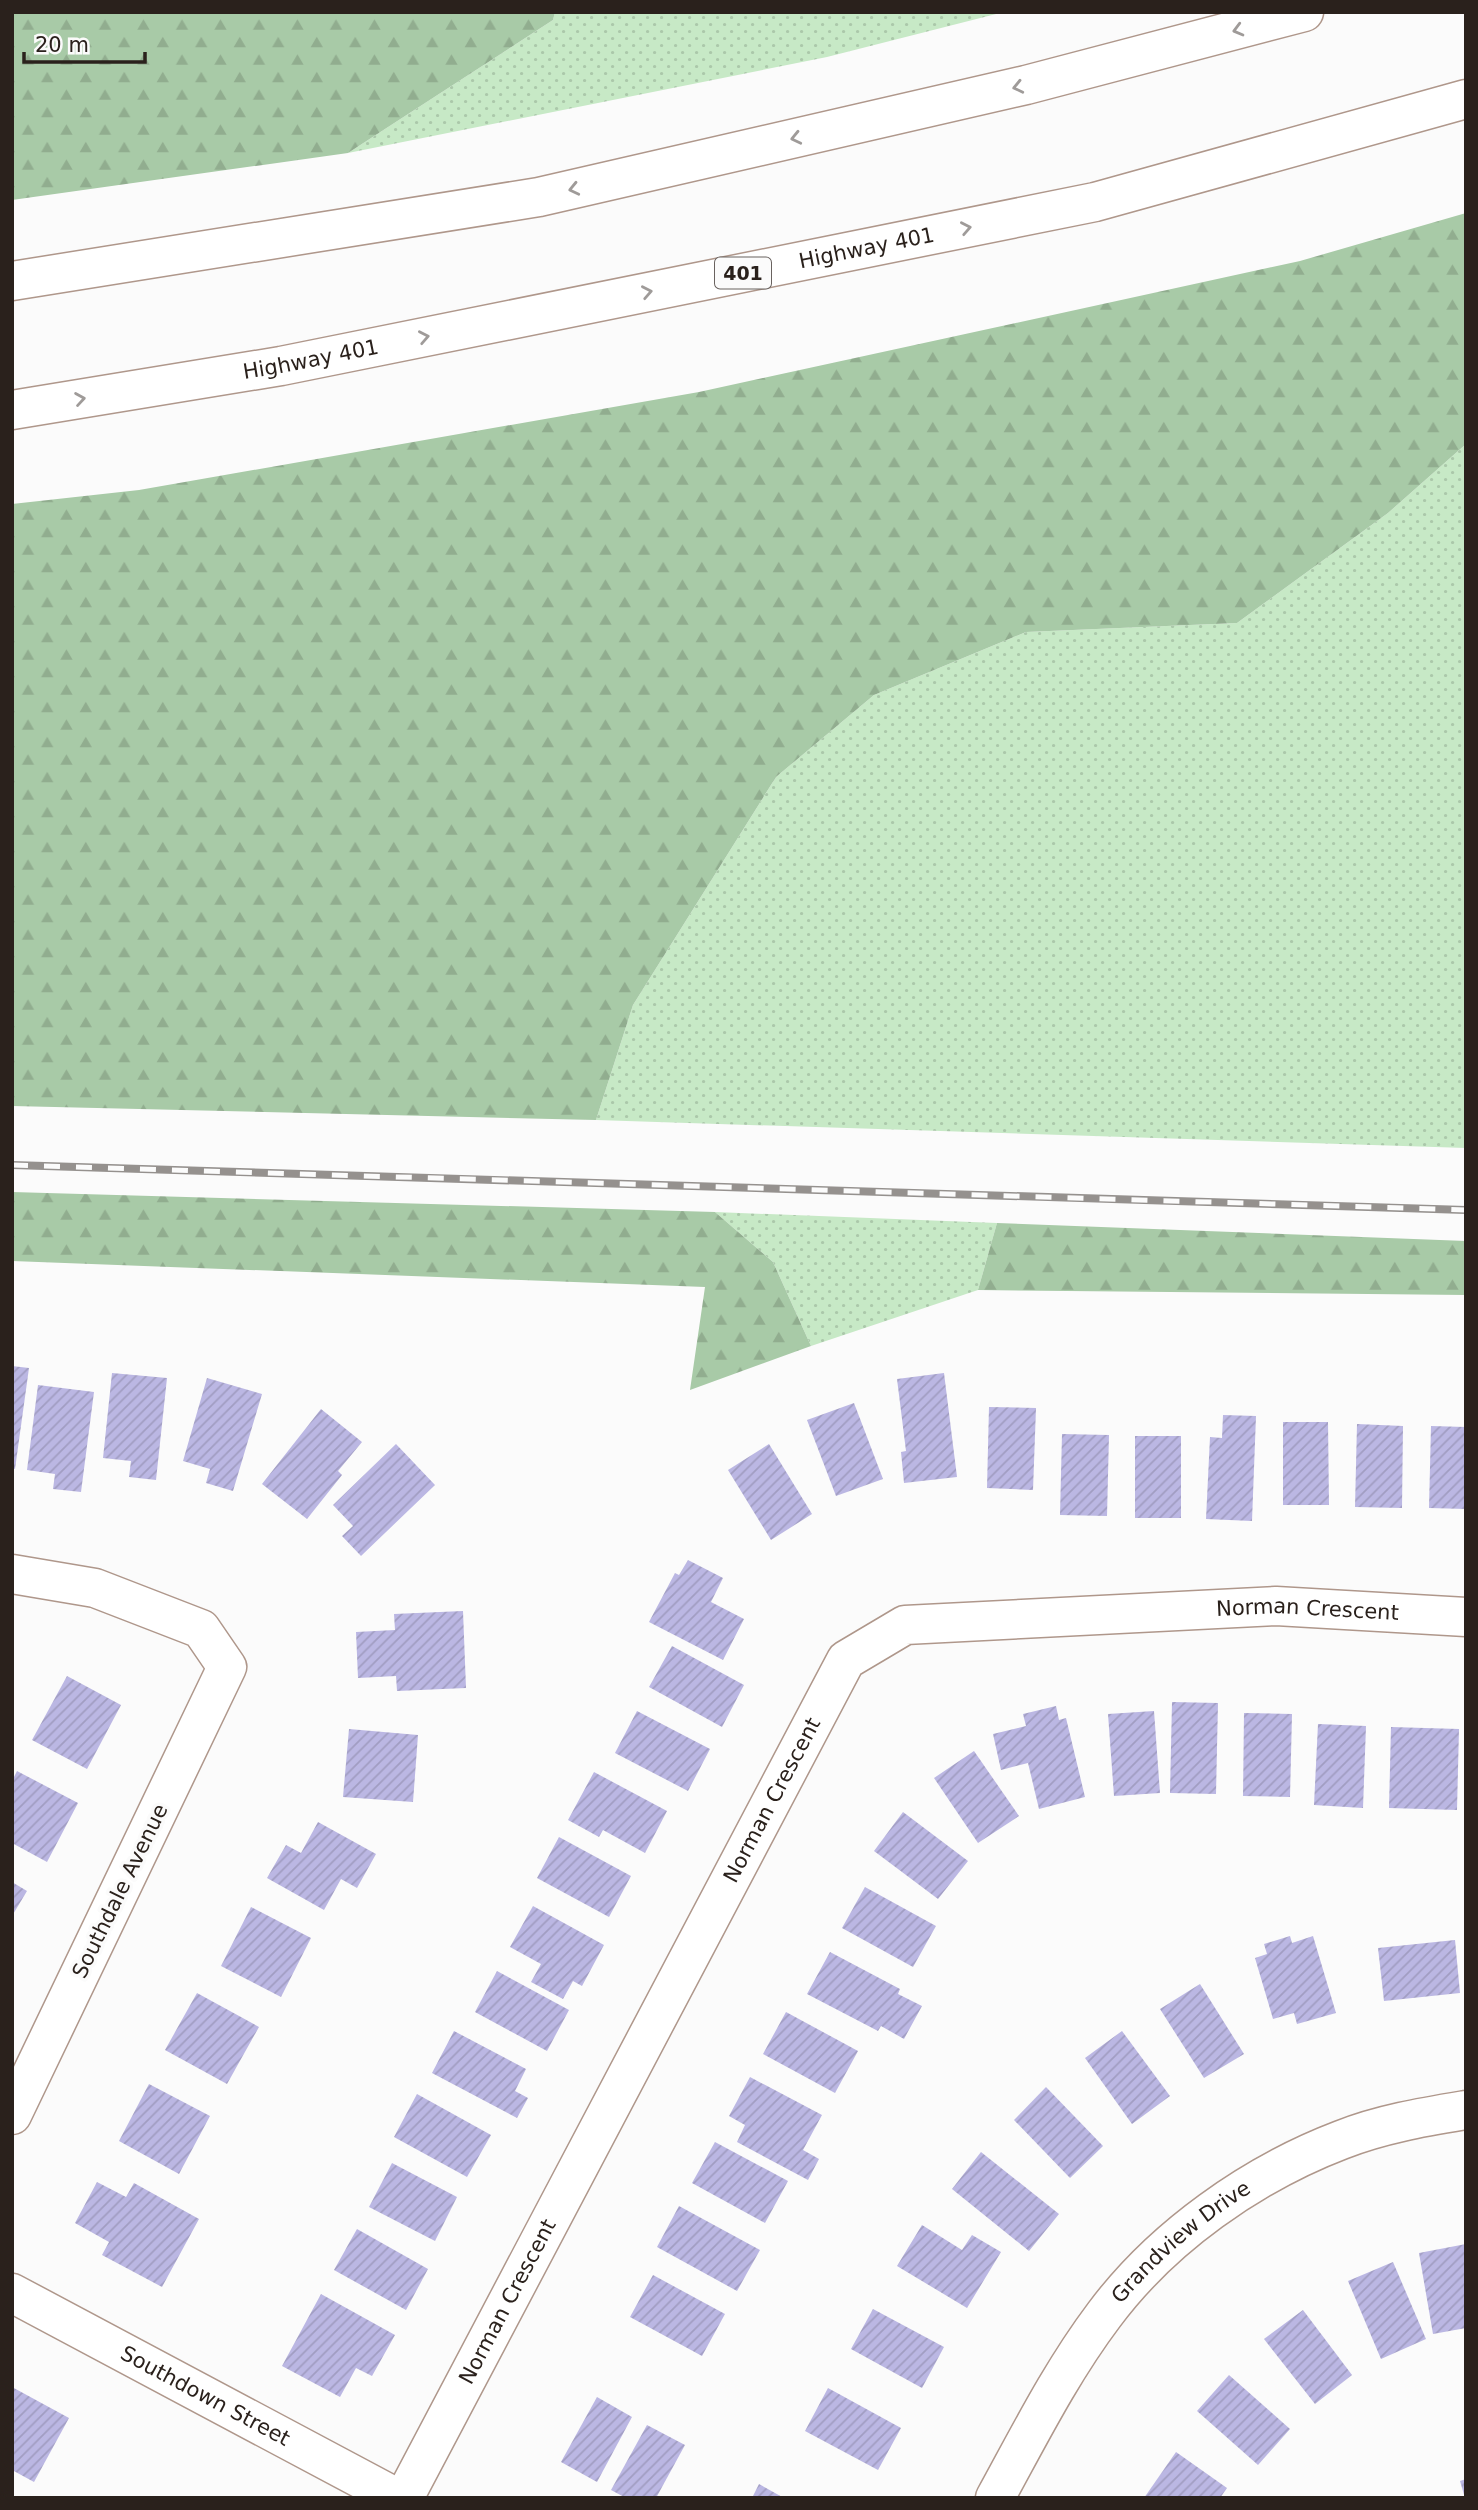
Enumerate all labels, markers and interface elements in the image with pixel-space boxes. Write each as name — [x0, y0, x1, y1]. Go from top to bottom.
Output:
scale bar — [24, 21, 145, 65]
one-way arrow — [1232, 21, 1244, 36]
text: 20 m — [35, 33, 89, 57]
one-way arrow — [1012, 79, 1024, 93]
one-way arrow — [790, 130, 802, 144]
one-way arrow — [568, 181, 580, 195]
one-way arrow — [960, 221, 972, 236]
street label: Highway 401 — [797, 223, 936, 273]
road number: 401 — [715, 258, 771, 288]
one-way arrow — [641, 286, 653, 301]
one-way arrow — [418, 330, 430, 345]
street label: Highway 401 — [241, 335, 381, 384]
one-way arrow — [74, 392, 86, 407]
street label: Norman Crescent — [1215, 1594, 1399, 1625]
street label: Norman Crescent — [719, 1714, 825, 1887]
street label: Southdale Avenue — [67, 1800, 173, 1982]
street label: Grandview Drive — [1106, 2176, 1255, 2308]
street label: Norman Crescent — [454, 2215, 561, 2388]
street label: Southdown Street — [117, 2341, 294, 2451]

